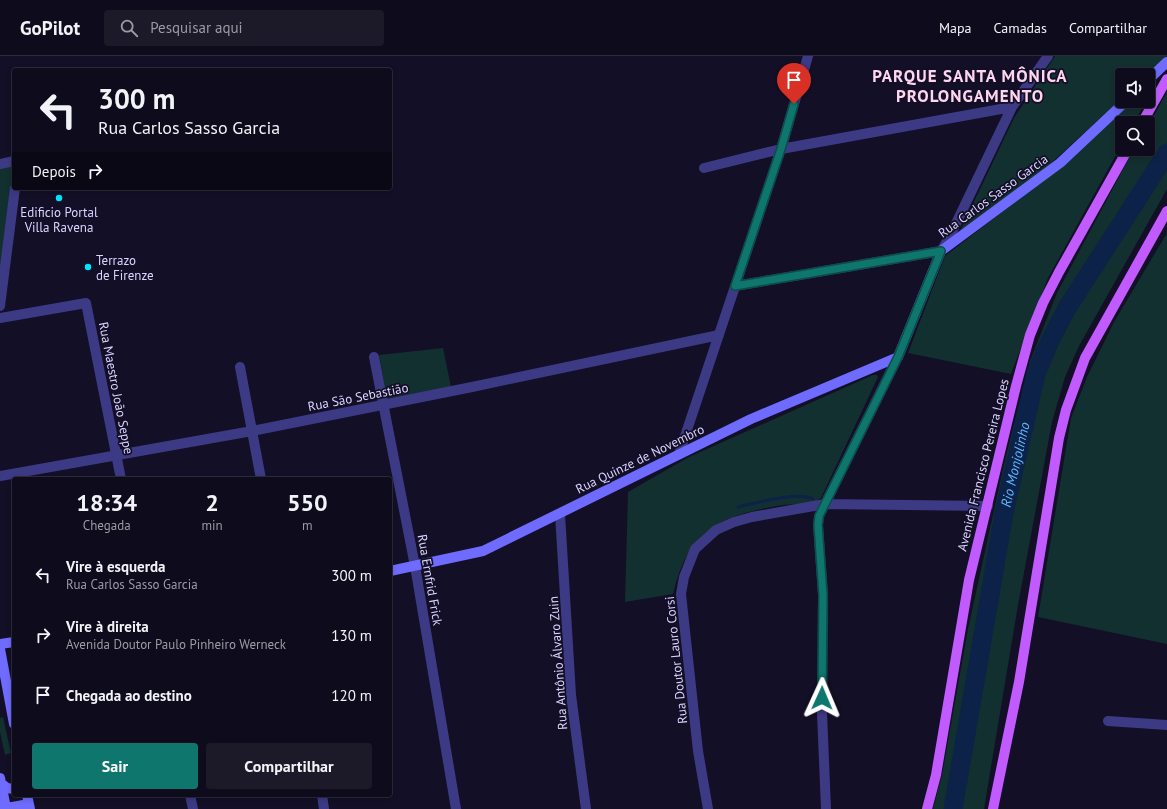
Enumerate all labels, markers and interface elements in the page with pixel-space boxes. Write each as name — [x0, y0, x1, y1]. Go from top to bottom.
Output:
search box — [104, 10, 384, 46]
text: GoPilot — [20, 16, 80, 40]
icon: search — [118, 17, 140, 39]
text: Pesquisar aqui — [150, 18, 243, 37]
text: Mapa — [939, 19, 972, 37]
text: Camadas — [994, 19, 1047, 37]
text: Compartilhar — [1069, 19, 1147, 37]
pin — [777, 63, 811, 104]
district label: PARQUE SANTA MÔNICA PROLONGAMENTO — [872, 65, 1068, 107]
map controls — [1115, 68, 1155, 156]
button: sound — [1115, 68, 1155, 108]
icon: arrive — [783, 69, 805, 91]
text: 300 m — [98, 80, 175, 117]
icon: left — [32, 84, 84, 136]
text: Rua Carlos Sasso Garcia — [98, 116, 280, 139]
button: search — [1115, 116, 1155, 156]
street label: Rua Carlos Sasso Garcia — [935, 150, 1051, 242]
icon: right — [84, 160, 106, 182]
text: Depois — [32, 162, 76, 181]
marker: Edificio Portal Villa Ravena — [54, 193, 64, 203]
place label: Edificio Portal Villa Ravena — [20, 204, 98, 236]
place label: Terrazo de Firenze — [96, 252, 154, 284]
marker: Terrazo de Firenze — [83, 262, 93, 272]
street label: Rua Maestro João Seppe — [95, 320, 137, 456]
street label: Avenida Francisco Pereira Lopes — [953, 377, 1013, 553]
street label: Rua São Sebastião — [306, 379, 410, 415]
street label: Rua Quinze de Novembro — [573, 420, 707, 498]
water label: Rio Monjolinho — [997, 420, 1034, 509]
text: 18:34 — [76, 487, 137, 518]
text: 2 — [205, 487, 219, 518]
text: 550 — [287, 487, 328, 518]
text: Chegada — [83, 517, 131, 534]
text: min — [201, 517, 223, 534]
text: m — [302, 517, 313, 534]
street label: Rua Ernfrid Frick — [414, 533, 447, 628]
text: Vire à esquerda — [66, 557, 165, 576]
icon: left — [32, 564, 54, 586]
text: 300 m — [331, 566, 372, 585]
text: Rua Carlos Sasso Garcia — [66, 576, 198, 593]
street label: Rua Doutor Lauro Corsi — [661, 595, 691, 725]
street label: Rua Antônio Álvaro Zuin — [545, 596, 571, 730]
text: Vire à direita — [66, 617, 149, 636]
icon: right — [32, 624, 54, 646]
text: 130 m — [331, 626, 372, 645]
text: Avenida Doutor Paulo Pinheiro Werneck — [66, 636, 286, 653]
position arrow — [801, 677, 843, 719]
icon: arrive — [32, 684, 54, 706]
text: Chegada ao destino — [66, 686, 192, 705]
text: 120 m — [331, 686, 372, 705]
button: Sair — [32, 743, 198, 789]
button: Compartilhar — [206, 743, 372, 789]

